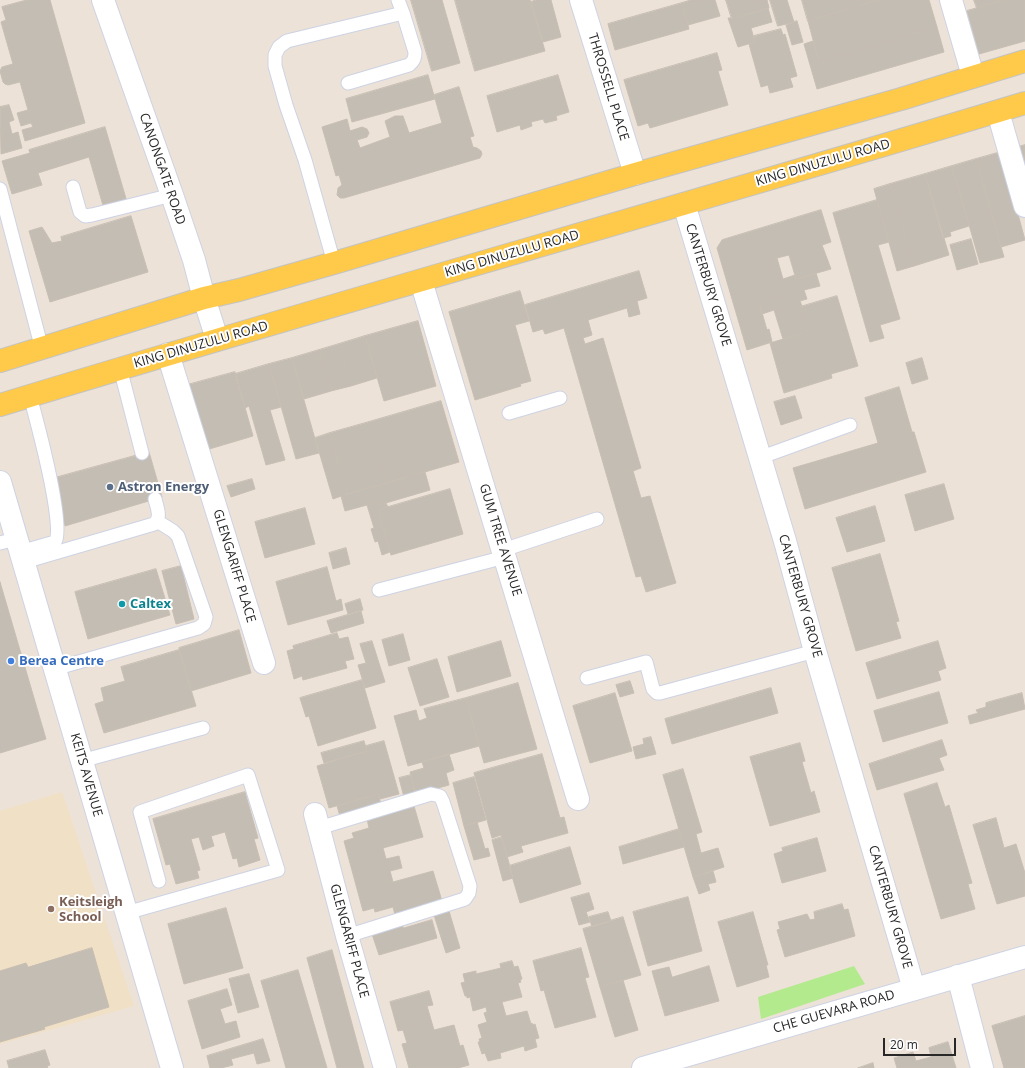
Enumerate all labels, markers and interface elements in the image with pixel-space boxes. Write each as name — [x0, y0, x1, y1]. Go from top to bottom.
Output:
street label: THROSSELL PLACE — [584, 31, 632, 143]
street label: CANONGATE ROAD — [136, 111, 188, 227]
street label: KING DINUZULU ROAD — [754, 136, 892, 190]
street label: CANTERBURY GROVE — [682, 222, 734, 348]
street label: KING DINUZULU ROAD — [443, 227, 581, 281]
street label: KING DINUZULU ROAD — [132, 318, 270, 372]
place label: Astron Energy — [118, 479, 209, 495]
marker: Astron Energy — [105, 482, 115, 492]
street label: GUM TREE AVENUE — [475, 482, 525, 598]
street label: GLENGARIFF PLACE — [209, 507, 259, 625]
street label: CANTERBURY GROVE — [775, 532, 825, 660]
place label: Caltex — [130, 596, 171, 612]
marker: Caltex — [117, 599, 127, 609]
place label: Berea Centre — [19, 653, 104, 669]
marker: Berea Centre — [6, 656, 16, 666]
street label: KEITS AVENUE — [67, 731, 105, 819]
street label: CANTERBURY GROVE — [865, 843, 915, 971]
street label: GLENGARIFF PLACE — [326, 882, 372, 1000]
place label: Keitsleigh School — [59, 894, 123, 925]
marker: Keitsleigh School — [46, 904, 56, 914]
street label: CHE GUEVARA ROAD — [771, 987, 897, 1037]
scale bar — [885, 1030, 958, 1056]
text: 20 m — [890, 1036, 918, 1053]

